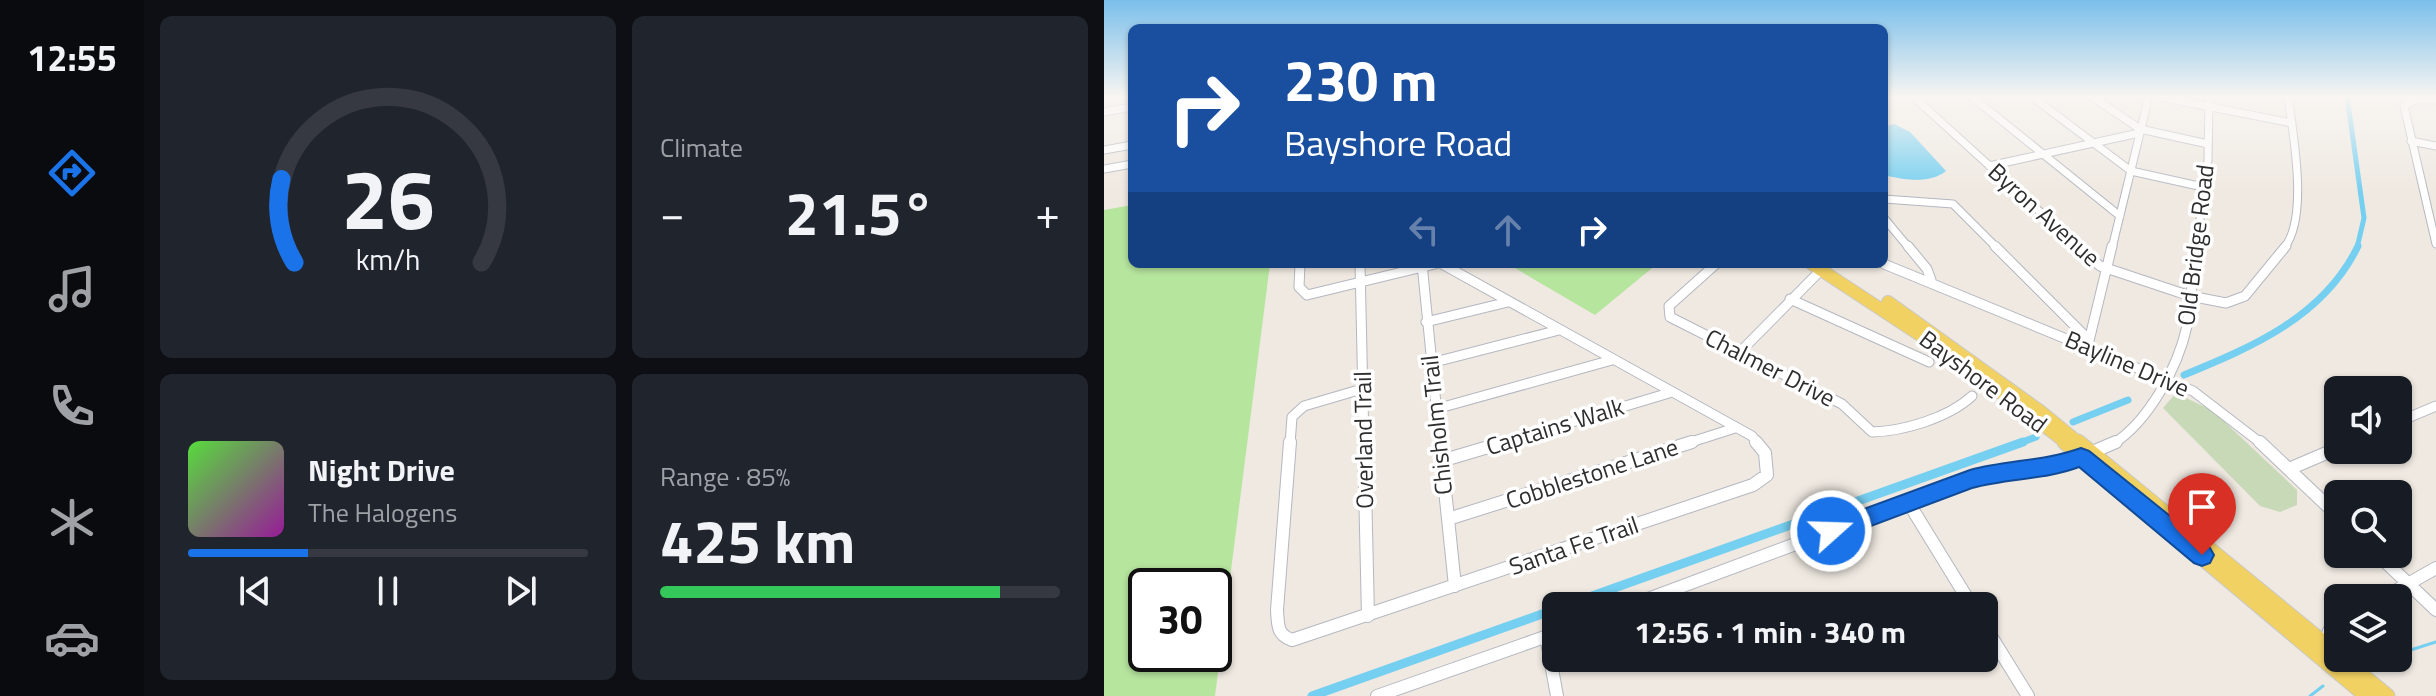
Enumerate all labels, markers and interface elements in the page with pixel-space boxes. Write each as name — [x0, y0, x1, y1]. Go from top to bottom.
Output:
text: 12:55 — [27, 30, 117, 85]
text: 230 m — [1284, 38, 1437, 123]
icon: right — [1152, 56, 1256, 160]
text: Bayshore Road — [1284, 115, 1512, 170]
text: Climate — [660, 128, 743, 167]
text: 26 — [341, 135, 435, 261]
icon: directions — [44, 145, 100, 201]
street label: Byron Avenue — [1981, 154, 2109, 275]
street label: Old Bridge Road — [2167, 162, 2223, 328]
text: 21.5° — [785, 167, 935, 258]
text: − — [660, 179, 685, 246]
text: + — [1035, 179, 1060, 246]
icon: left — [1402, 208, 1446, 252]
icon: ahead — [1486, 208, 1530, 252]
icon: right — [1570, 208, 1614, 252]
text: km/h — [356, 238, 420, 281]
icon: music — [44, 261, 100, 317]
street label: Chalmer Drive — [1699, 319, 1842, 415]
street label: Bayshore Road — [1912, 321, 2055, 441]
street label: Bayline Drive — [2060, 321, 2195, 405]
street label: Chisholm Trail — [1411, 353, 1461, 497]
street label: Overland Trail — [1344, 371, 1382, 509]
map controls — [2324, 376, 2412, 672]
button: sound — [2324, 376, 2412, 464]
icon: phone — [44, 378, 100, 434]
street label: Captains Walk — [1481, 388, 1629, 464]
street label: Cobblestone Lane — [1501, 428, 1683, 518]
text: Night Drive — [308, 447, 455, 493]
text: Range · 85% — [660, 457, 790, 496]
pin — [2168, 473, 2236, 555]
button: search — [2324, 480, 2412, 568]
icon: arrive — [2180, 485, 2224, 529]
position arrow — [1789, 489, 1873, 573]
text: The Halogens — [308, 493, 457, 532]
icon: climate — [44, 494, 100, 550]
text: 425 km — [660, 495, 855, 586]
street label: Santa Fe Trail — [1504, 506, 1643, 584]
speed limit sign: 30 — [1128, 568, 1232, 672]
icon: previous — [233, 569, 277, 613]
icon: pause — [366, 569, 410, 613]
icon: next — [499, 569, 543, 613]
button: layers — [2324, 584, 2412, 672]
text: 12:56 · 1 min · 340 m — [1634, 609, 1906, 655]
icon: car — [44, 610, 100, 666]

